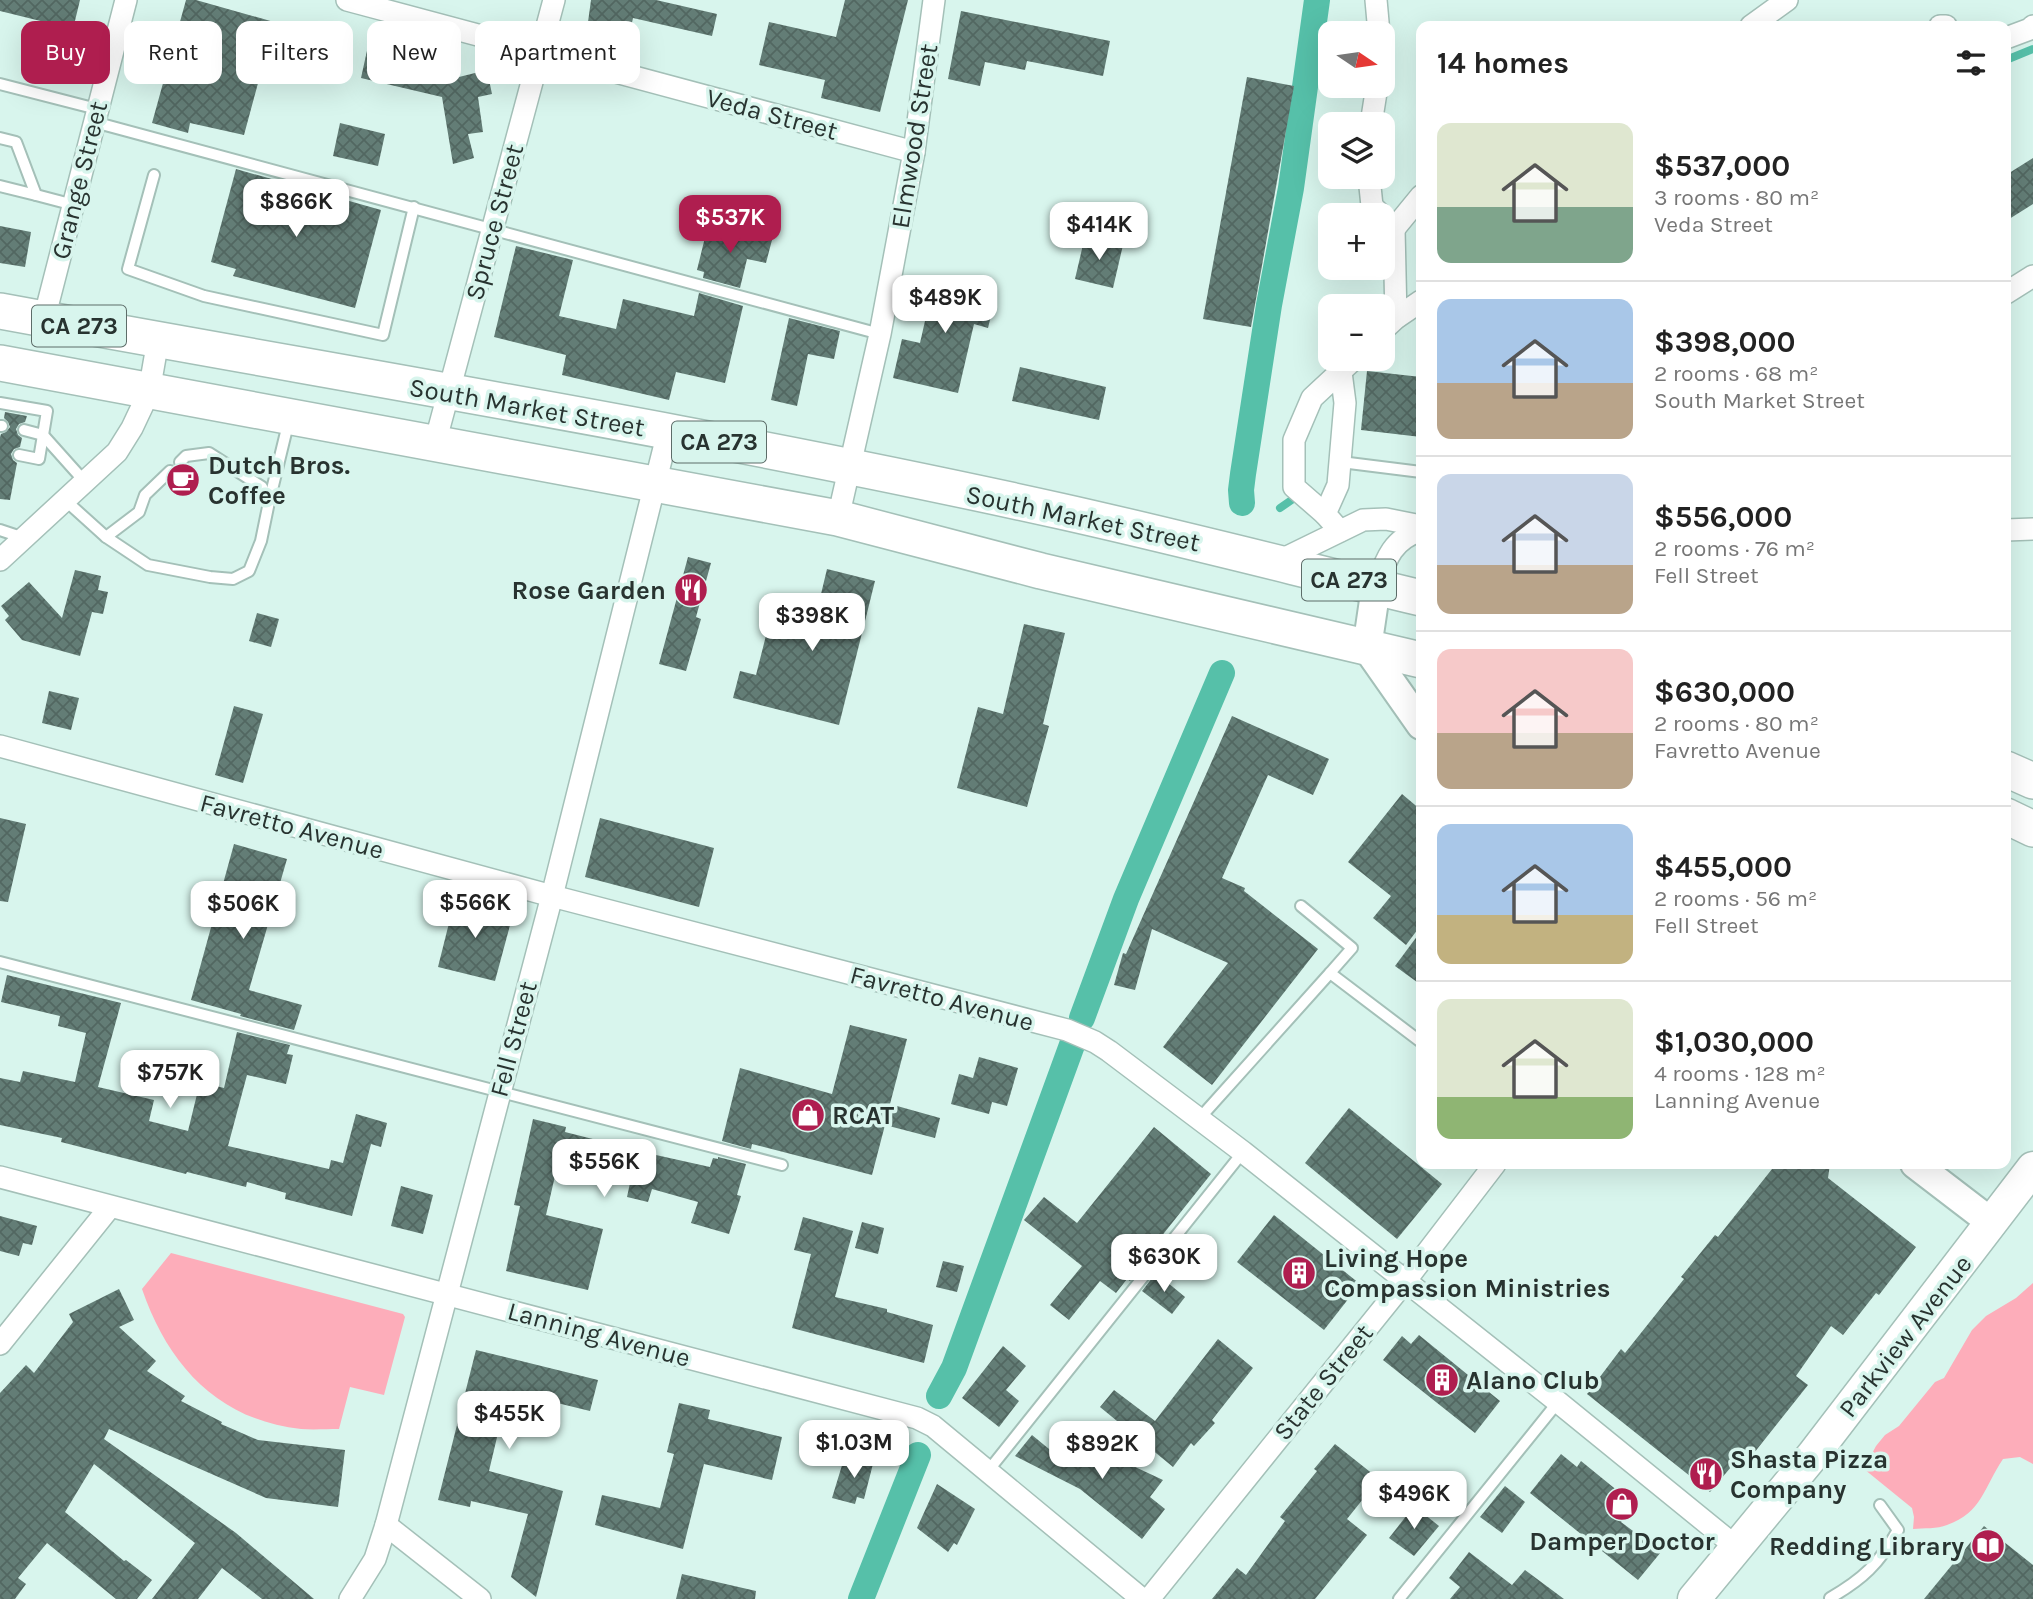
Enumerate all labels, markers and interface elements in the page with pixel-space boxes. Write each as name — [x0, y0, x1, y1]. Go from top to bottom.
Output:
chip: Buy — [21, 21, 110, 84]
chip: Rent — [124, 21, 222, 84]
chip: Filters — [236, 21, 353, 84]
chip: New — [367, 21, 461, 84]
chip: Apartment — [475, 21, 640, 84]
north arrow — [1318, 21, 1395, 98]
map controls — [1318, 21, 1395, 371]
street label: Elmwood Street — [885, 41, 944, 231]
icon: filters — [1952, 44, 1990, 82]
text: 14 homes — [1437, 45, 1569, 81]
street label: Veda Street — [703, 82, 841, 147]
street label: Grange Street — [45, 98, 114, 262]
button: layers — [1318, 112, 1395, 189]
street label: Spruce Street — [459, 140, 530, 304]
text: $537,000 — [1654, 148, 1790, 184]
icon: home — [1493, 151, 1577, 235]
pin: $866K — [247, 180, 345, 239]
text: 3 rooms · 80 m² — [1654, 184, 1819, 211]
text: $866K — [259, 188, 333, 215]
pin: $537K — [681, 196, 779, 255]
pin: $414K — [1050, 202, 1148, 262]
button: + — [1318, 203, 1395, 280]
text: $537K — [695, 204, 765, 231]
text: $414K — [1066, 211, 1132, 238]
text: Veda Street — [1654, 211, 1773, 238]
pin: $489K — [896, 276, 994, 335]
text: $489K — [908, 284, 982, 311]
button: − — [1318, 294, 1395, 371]
road number: CA 273 — [32, 306, 126, 346]
text: $398,000 — [1654, 324, 1796, 360]
icon: home — [1493, 327, 1577, 411]
text: 2 rooms · 68 m² — [1654, 360, 1818, 387]
street label: South Market Street — [407, 372, 647, 443]
text: South Market Street — [1654, 387, 1865, 414]
road number: CA 273 — [672, 422, 766, 462]
place label: Dutch Bros. Coffee — [208, 450, 350, 511]
cafe icon: Dutch Bros. Coffee — [164, 461, 202, 499]
street label: South Market Street — [963, 479, 1203, 558]
text: $556,000 — [1654, 499, 1792, 535]
icon: home — [1493, 502, 1577, 586]
text: 2 rooms · 76 m² — [1654, 535, 1815, 562]
road number: CA 273 — [1302, 560, 1396, 600]
text: Fell Street — [1654, 562, 1759, 589]
restaurant icon: Rose Garden — [672, 571, 710, 609]
place label: Rose Garden — [512, 575, 666, 606]
pin: $398K — [763, 594, 861, 653]
text: $398K — [775, 602, 849, 629]
text: $630,000 — [1654, 674, 1795, 710]
icon: home — [1493, 677, 1577, 761]
text: 2 rooms · 80 m² — [1654, 710, 1819, 737]
text: Favretto Avenue — [1654, 737, 1821, 764]
street label: Favretto Avenue — [197, 787, 387, 866]
text: $455,000 — [1654, 849, 1792, 885]
icon: home — [1493, 852, 1577, 936]
pin: $566K — [426, 880, 524, 940]
pin: $506K — [194, 881, 292, 941]
text: 2 rooms · 56 m² — [1654, 885, 1817, 912]
text: $566K — [439, 889, 511, 916]
text: $506K — [207, 890, 279, 917]
text: Fell Street — [1654, 912, 1759, 939]
street label: Favretto Avenue — [847, 959, 1037, 1038]
street label: Fell Street — [483, 978, 544, 1100]
text: $1,030,000 — [1654, 1024, 1814, 1060]
icon: home — [1493, 1027, 1577, 1111]
pin: $757K — [121, 1050, 219, 1110]
text: $757K — [136, 1059, 204, 1086]
text: 4 rooms · 128 m² — [1654, 1060, 1826, 1087]
text: Lanning Avenue — [1654, 1087, 1820, 1114]
shop icon: RCAT — [789, 1096, 827, 1134]
place label: RCAT — [832, 1100, 894, 1131]
pin: $556K — [555, 1140, 653, 1199]
text: $556K — [568, 1148, 640, 1175]
pin: $630K — [1115, 1234, 1213, 1294]
text: $630K — [1127, 1243, 1201, 1270]
place label: Living Hope Compassion Ministries — [1324, 1243, 1611, 1304]
street label: Parkview Avenue — [1832, 1249, 1978, 1424]
building icon: Living Hope Compassion Ministries — [1280, 1254, 1318, 1292]
street label: Lanning Avenue — [504, 1295, 694, 1374]
street label: State Street — [1267, 1318, 1380, 1447]
building icon: Alano Club — [1423, 1361, 1461, 1399]
place label: Alano Club — [1466, 1365, 1600, 1396]
pin: $455K — [460, 1392, 558, 1451]
text: $455K — [473, 1400, 545, 1427]
pin: $1.03M — [797, 1420, 911, 1480]
pin: $892K — [1053, 1422, 1151, 1481]
text: $1.03M — [815, 1429, 893, 1456]
text: $892K — [1065, 1430, 1139, 1457]
place label: Shasta Pizza Company — [1730, 1444, 1888, 1505]
restaurant icon: Shasta Pizza Company — [1687, 1455, 1725, 1493]
pin: $496K — [1365, 1472, 1463, 1531]
text: $496K — [1378, 1480, 1450, 1507]
shop icon: Damper Doctor — [1603, 1485, 1641, 1523]
place label: Damper Doctor — [1529, 1526, 1716, 1557]
library icon: Redding Library — [1969, 1527, 2007, 1565]
place label: Redding Library — [1769, 1531, 1964, 1562]

